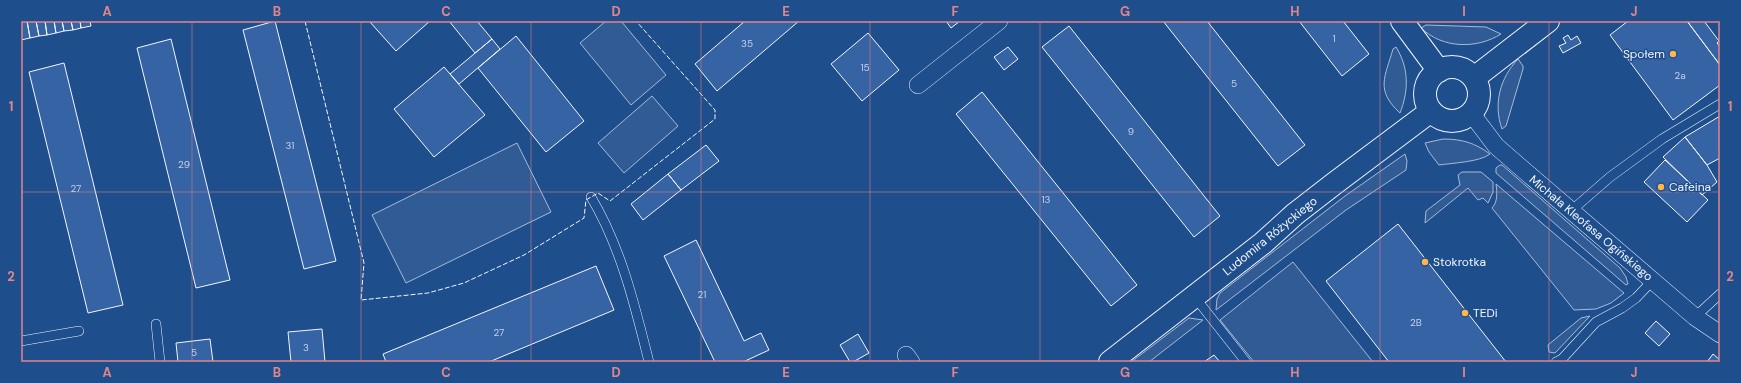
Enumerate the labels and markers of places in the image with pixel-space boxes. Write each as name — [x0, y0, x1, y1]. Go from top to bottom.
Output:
place label: Społem — [1623, 46, 1665, 62]
marker: Społem — [1668, 49, 1678, 59]
place label: Cafeina — [1669, 179, 1711, 195]
marker: Cafeina — [1656, 182, 1666, 192]
place label: Stokrotka — [1433, 254, 1486, 270]
marker: Stokrotka — [1420, 257, 1430, 267]
place label: TEDi — [1473, 305, 1498, 321]
marker: TEDi — [1460, 308, 1470, 318]

